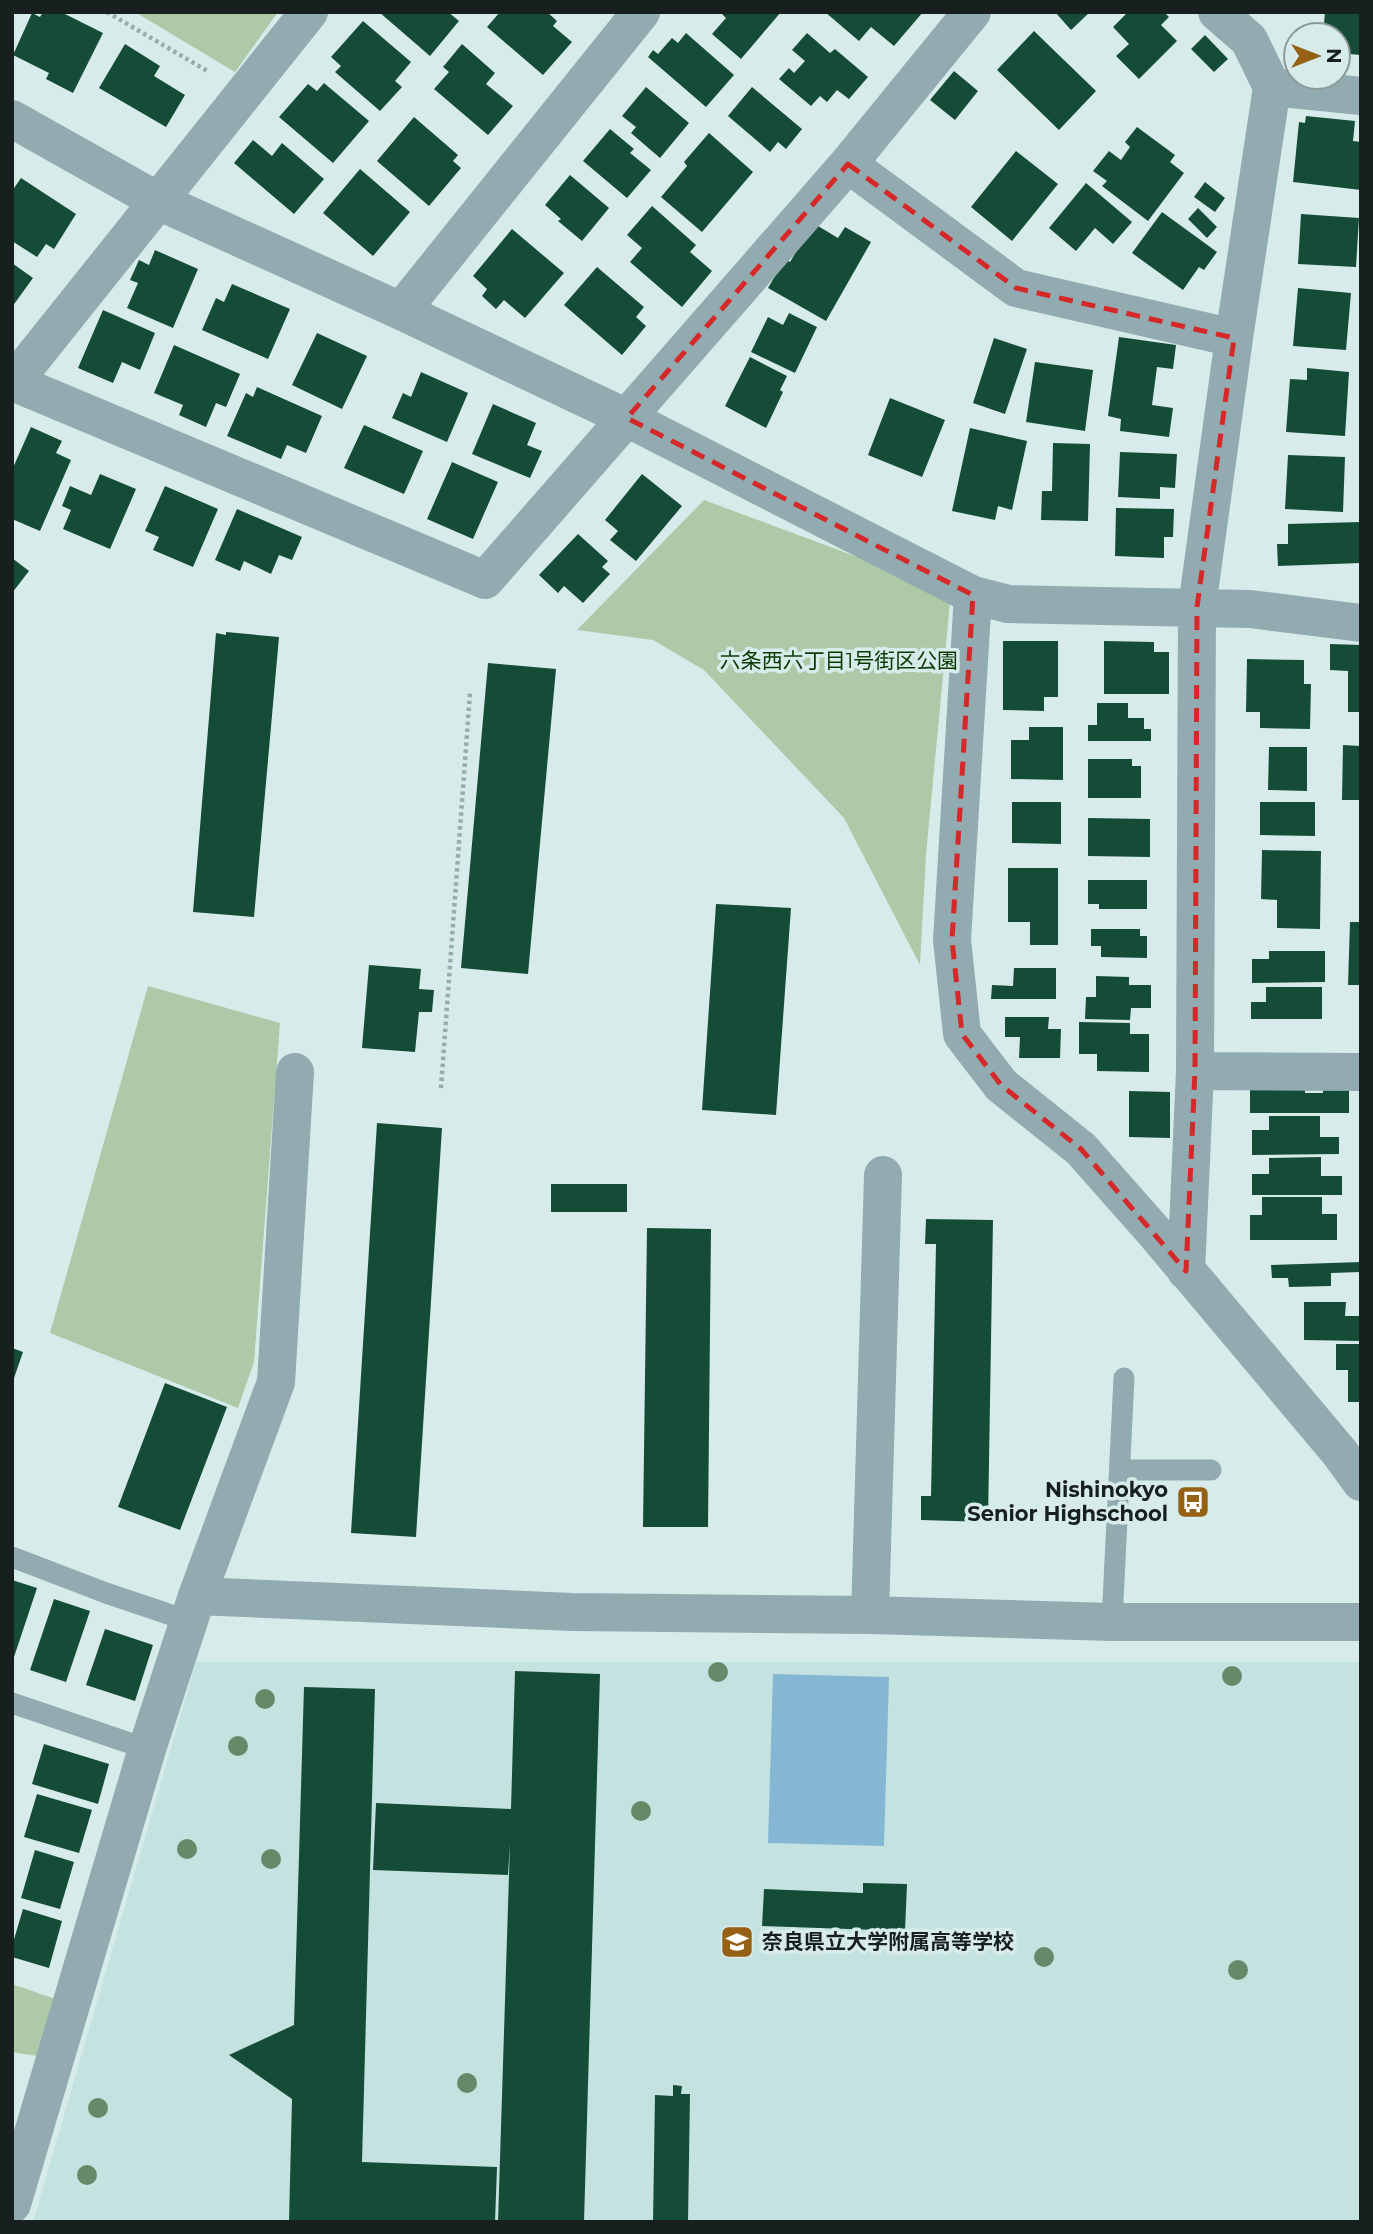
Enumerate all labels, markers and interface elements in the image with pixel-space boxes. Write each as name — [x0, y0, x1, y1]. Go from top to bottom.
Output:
north arrow — [1282, 21, 1352, 91]
text: N — [1322, 48, 1345, 64]
park label: 六条西六丁目1号街区公園 — [720, 648, 958, 673]
place label: Nishinokyo Senior Highschool — [967, 1477, 1168, 1526]
bus stop icon: Nishinokyo Senior Highschool — [1174, 1483, 1212, 1521]
school or university icon: 奈良県立大学附属高等学校 — [718, 1923, 756, 1961]
place label: 奈良県立大学附属高等学校 — [762, 1929, 1014, 1954]

